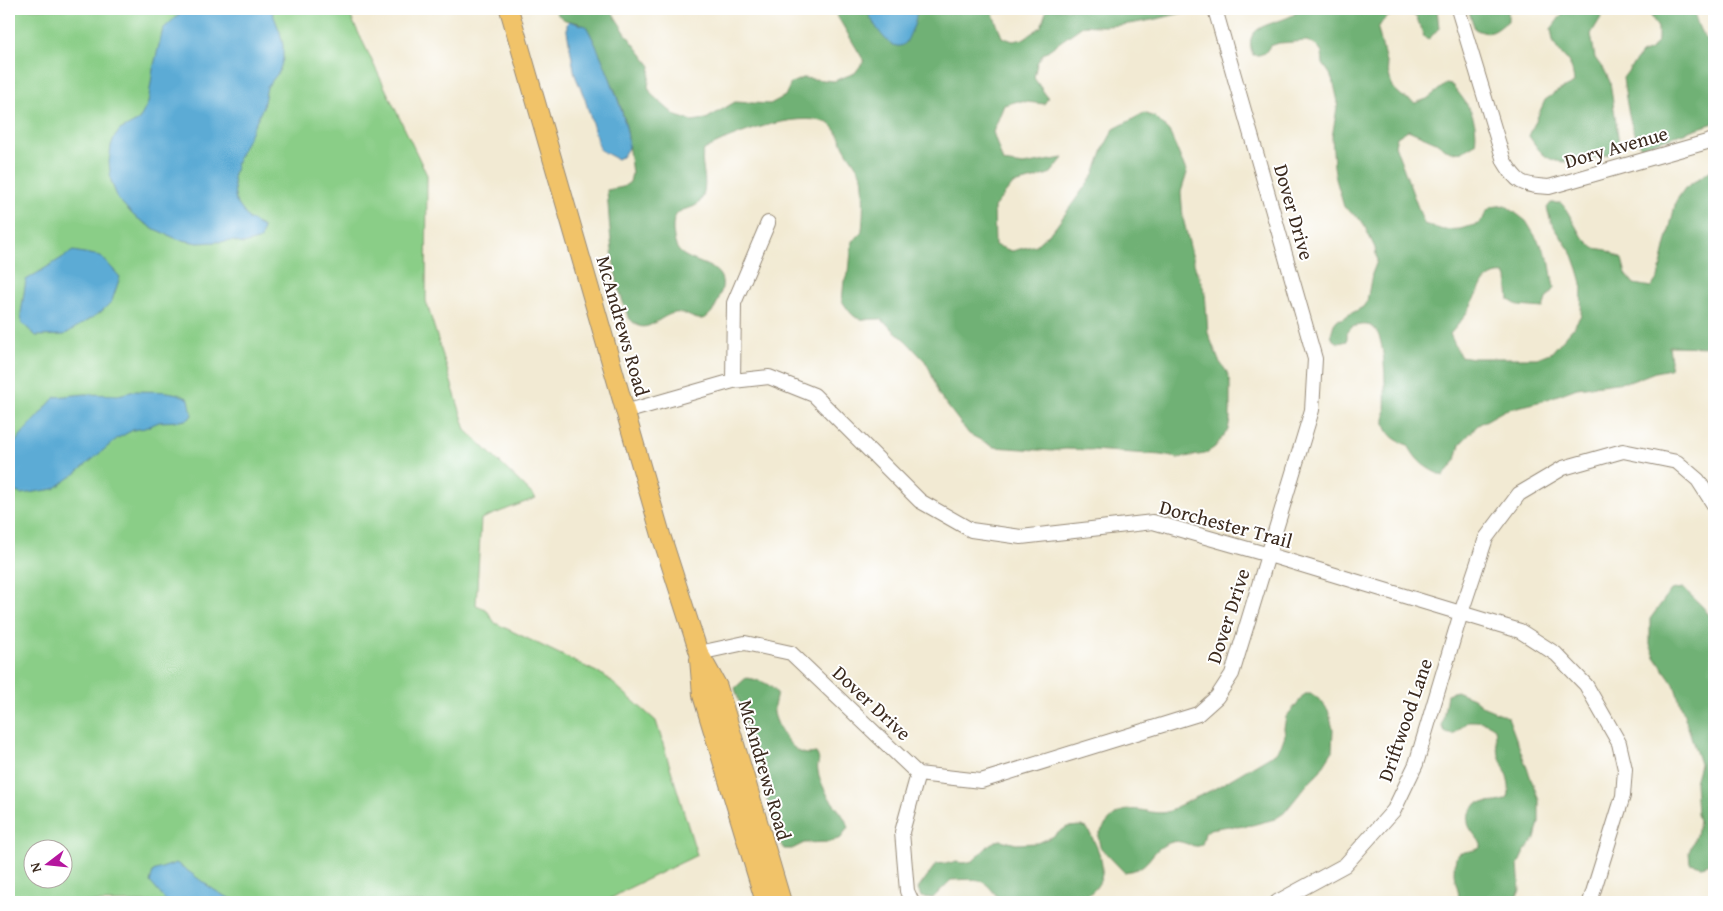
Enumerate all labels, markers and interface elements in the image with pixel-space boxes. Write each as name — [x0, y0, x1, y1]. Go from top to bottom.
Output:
street label: Dory Avenue — [1561, 118, 1671, 175]
street label: Dover Drive — [1267, 161, 1322, 263]
street label: McAndrews Road — [590, 252, 657, 400]
street label: Dorchester Trail — [1156, 492, 1296, 555]
street label: Dover Drive — [1199, 565, 1257, 667]
street label: Driftwood Lane — [1370, 654, 1439, 785]
street label: Dover Drive — [826, 658, 918, 747]
street label: McAndrews Road — [732, 696, 799, 844]
north arrow — [22, 838, 72, 888]
text: N — [24, 860, 46, 875]

